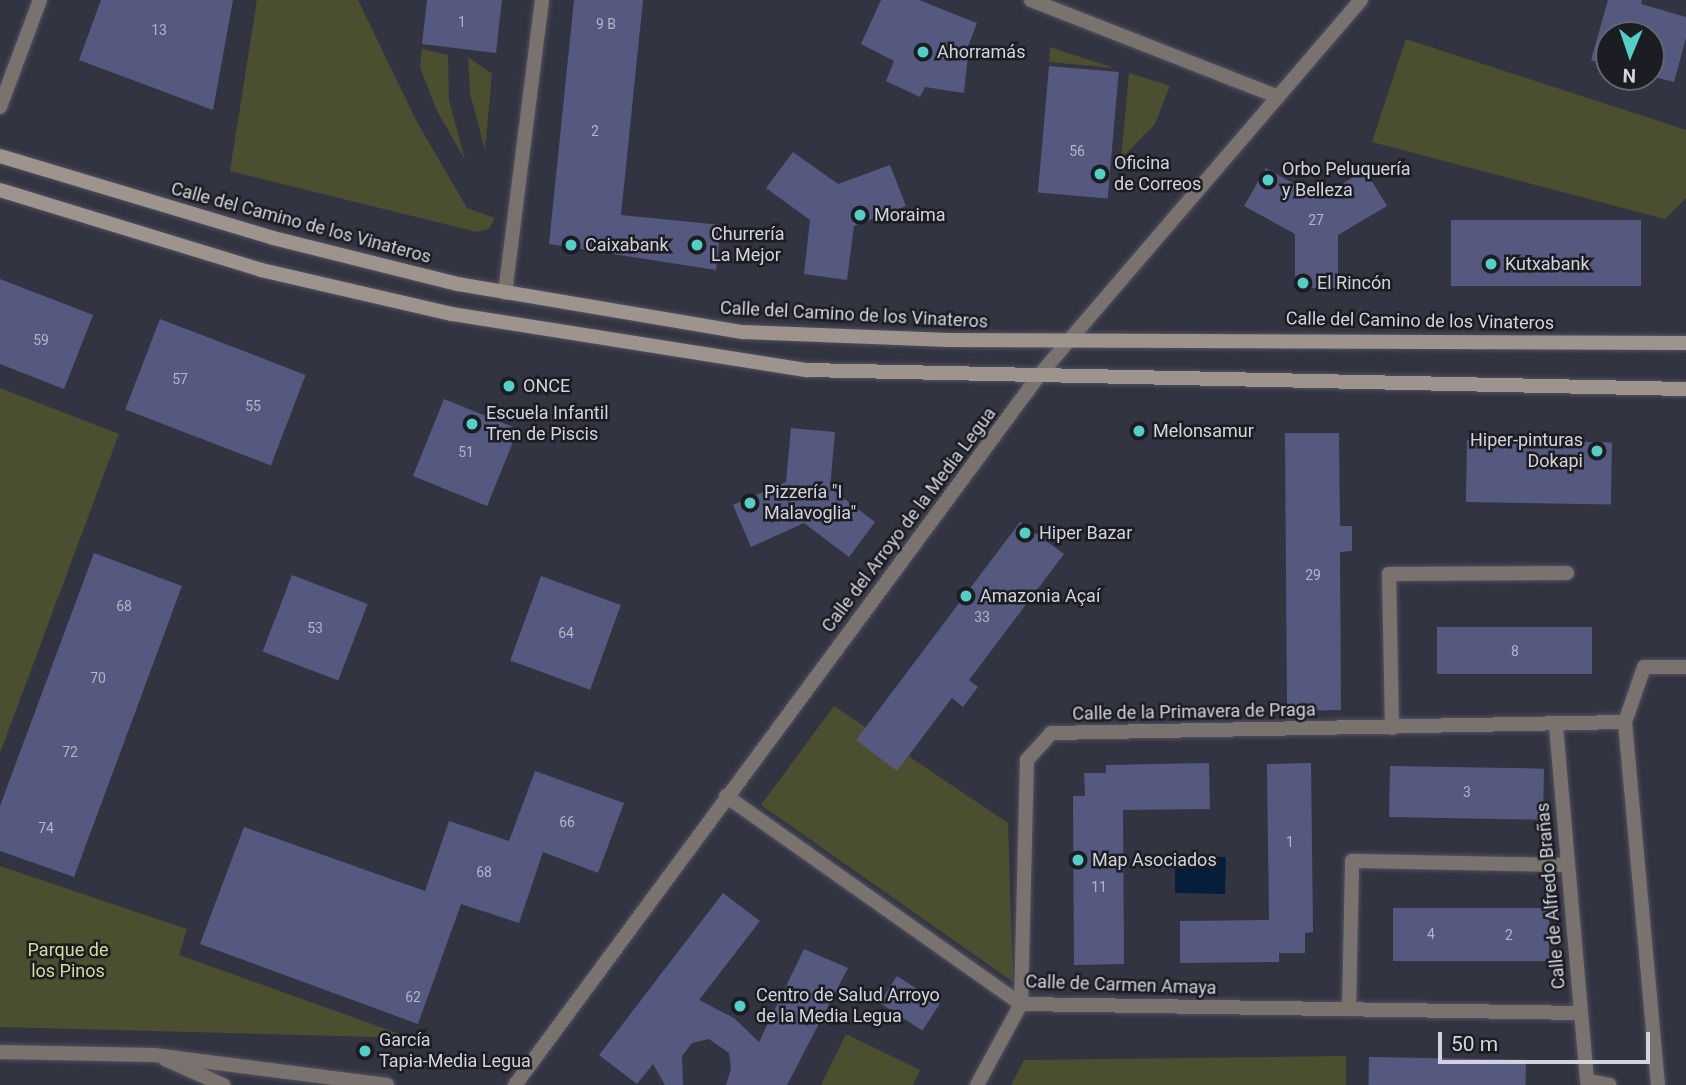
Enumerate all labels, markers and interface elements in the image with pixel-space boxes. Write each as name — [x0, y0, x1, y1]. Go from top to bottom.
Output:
house number: 1 — [458, 14, 466, 30]
house number: 9 B — [596, 16, 616, 32]
north arrow — [1595, 21, 1665, 91]
house number: 13 — [151, 22, 167, 38]
place label: Ahorramás — [937, 41, 1025, 63]
marker: Ahorramás — [915, 44, 931, 60]
text: N — [1622, 64, 1636, 87]
house number: 2 — [591, 123, 599, 139]
house number: 56 — [1069, 143, 1085, 159]
place label: Oficina de Correos — [1114, 153, 1201, 196]
place label: Orbo Peluquería y Belleza — [1282, 159, 1410, 202]
marker: Oficina de Correos — [1092, 166, 1108, 182]
marker: Orbo Peluquería y Belleza — [1260, 172, 1276, 188]
street label: Calle del Camino de los Vinateros — [169, 178, 433, 268]
place label: Moraima — [874, 204, 945, 226]
marker: Moraima — [852, 207, 868, 223]
house number: 27 — [1308, 212, 1324, 228]
place label: Churrería La Mejor — [711, 224, 784, 266]
place label: Caixabank — [585, 234, 669, 256]
marker: Caixabank — [563, 237, 579, 253]
marker: Churrería La Mejor — [689, 237, 705, 253]
place label: Kutxabank — [1505, 253, 1590, 275]
marker: Kutxabank — [1483, 256, 1499, 272]
place label: El Rincón — [1317, 272, 1391, 294]
marker: El Rincón — [1295, 275, 1311, 291]
street label: Calle del Camino de los Vinateros — [720, 297, 988, 333]
street label: Calle del Camino de los Vinateros — [1286, 308, 1554, 334]
house number: 59 — [33, 332, 49, 348]
house number: 57 — [172, 371, 188, 387]
place label: ONCE — [523, 375, 570, 397]
marker: ONCE — [501, 378, 517, 394]
house number: 55 — [245, 398, 261, 414]
place label: Escuela Infantil Tren de Piscis — [486, 403, 609, 446]
street label: Calle del Arroyo de la Media Legua — [817, 403, 1001, 637]
marker: Escuela Infantil Tren de Piscis — [464, 416, 480, 432]
place label: Melonsamur — [1153, 420, 1254, 442]
marker: Melonsamur — [1131, 423, 1147, 439]
place label: Hiper-pinturas Dokapi — [1470, 430, 1583, 472]
marker: Hiper-pinturas Dokapi — [1589, 443, 1605, 459]
house number: 51 — [458, 444, 474, 460]
place label: Pizzería "I Malavoglia" — [764, 482, 856, 524]
marker: Pizzería "I Malavoglia" — [742, 495, 758, 511]
place label: Hiper Bazar — [1039, 522, 1132, 544]
marker: Hiper Bazar — [1017, 525, 1033, 541]
house number: 29 — [1305, 567, 1321, 583]
place label: Amazonia Açaí — [980, 585, 1100, 607]
marker: Amazonia Açaí — [958, 588, 974, 604]
house number: 68 — [116, 598, 132, 614]
house number: 33 — [974, 609, 990, 625]
house number: 53 — [307, 620, 323, 636]
house number: 64 — [558, 625, 574, 641]
house number: 8 — [1511, 643, 1519, 659]
house number: 70 — [90, 670, 106, 686]
street label: Calle de la Primavera de Praga — [1072, 699, 1316, 725]
house number: 72 — [62, 744, 78, 760]
house number: 3 — [1463, 784, 1471, 800]
street label: Calle de Alfredo Brañas — [1532, 802, 1570, 990]
house number: 66 — [559, 814, 575, 830]
house number: 74 — [38, 820, 54, 836]
house number: 1 — [1286, 834, 1294, 850]
place label: Map Asociados — [1092, 849, 1217, 871]
marker: Map Asociados — [1070, 852, 1086, 868]
house number: 68 — [476, 864, 492, 880]
house number: 11 — [1091, 879, 1107, 895]
house number: 4 — [1427, 926, 1435, 942]
house number: 2 — [1505, 927, 1513, 943]
park label: Parque de los Pinos — [28, 940, 108, 982]
street label: Calle de Carmen Amaya — [1025, 971, 1217, 999]
place label: Centro de Salud Arroyo de la Media Legua — [756, 985, 940, 1028]
house number: 62 — [405, 989, 421, 1005]
marker: Centro de Salud Arroyo de la Media Legua — [730, 996, 750, 1016]
scale bar — [1441, 1018, 1653, 1062]
place label: García Tapia-Media Legua — [379, 1030, 531, 1072]
text: 50 m — [1451, 1032, 1498, 1056]
marker: García Tapia-Media Legua — [357, 1043, 373, 1059]

